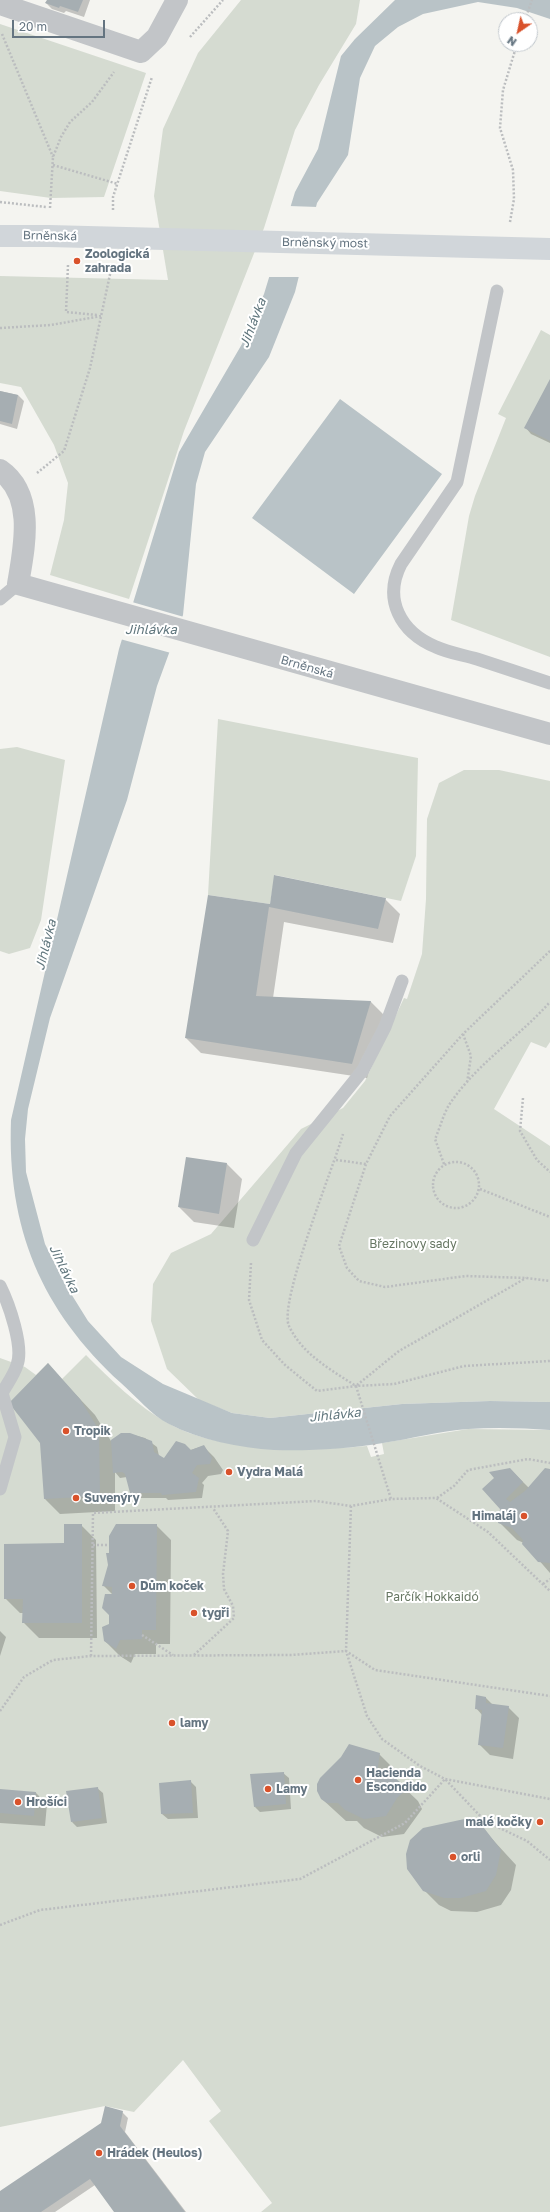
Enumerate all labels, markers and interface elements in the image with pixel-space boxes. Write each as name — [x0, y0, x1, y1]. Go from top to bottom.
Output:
scale bar — [14, 12, 107, 38]
north arrow — [498, 12, 538, 52]
text: 20 m — [19, 19, 47, 34]
text: N — [504, 34, 519, 49]
street label: Brněnská — [23, 228, 77, 244]
street label: Brněnský most — [282, 235, 368, 251]
place label: Zoologická zahrada — [85, 247, 149, 275]
marker: Zoologická zahrada — [72, 256, 82, 266]
water label: Jihlávka — [236, 296, 270, 350]
water label: Jihlávka — [125, 622, 177, 638]
street label: Brněnská — [279, 653, 335, 681]
water label: Jihlávka — [32, 918, 60, 972]
park label: Březinovy sady — [369, 1237, 457, 1251]
water label: Jihlávka — [46, 1242, 82, 1296]
water label: Jihlávka — [308, 1405, 362, 1425]
place label: Tropik — [74, 1424, 111, 1438]
marker: Tropik — [61, 1426, 71, 1436]
place label: Vydra Malá — [237, 1465, 303, 1479]
marker: Vydra Malá — [224, 1467, 234, 1477]
place label: Suvenýry — [84, 1491, 140, 1505]
marker: Suvenýry — [71, 1493, 81, 1503]
place label: Himaláj — [472, 1509, 516, 1523]
marker: Himaláj — [519, 1511, 529, 1521]
place label: Dům koček — [140, 1579, 204, 1593]
marker: Dům koček — [127, 1581, 137, 1591]
park label: Parčík Hokkaidó — [385, 1590, 479, 1604]
place label: tygři — [202, 1606, 229, 1620]
marker: tygři — [189, 1608, 199, 1618]
place label: lamy — [180, 1716, 208, 1730]
marker: lamy — [167, 1718, 177, 1728]
place label: Hacienda Escondido — [366, 1766, 427, 1794]
marker: Hacienda Escondido — [353, 1775, 363, 1785]
place label: Lamy — [276, 1782, 307, 1796]
marker: Lamy — [263, 1784, 273, 1794]
place label: Hrošíci — [26, 1795, 67, 1809]
marker: Hrošíci — [13, 1797, 23, 1807]
place label: malé kočky — [465, 1815, 532, 1829]
marker: malé kočky — [535, 1817, 545, 1827]
place label: orli — [461, 1850, 480, 1864]
marker: orli — [448, 1852, 458, 1862]
place label: Hrádek (Heulos) — [107, 2146, 202, 2160]
marker: Hrádek (Heulos) — [94, 2148, 104, 2158]

